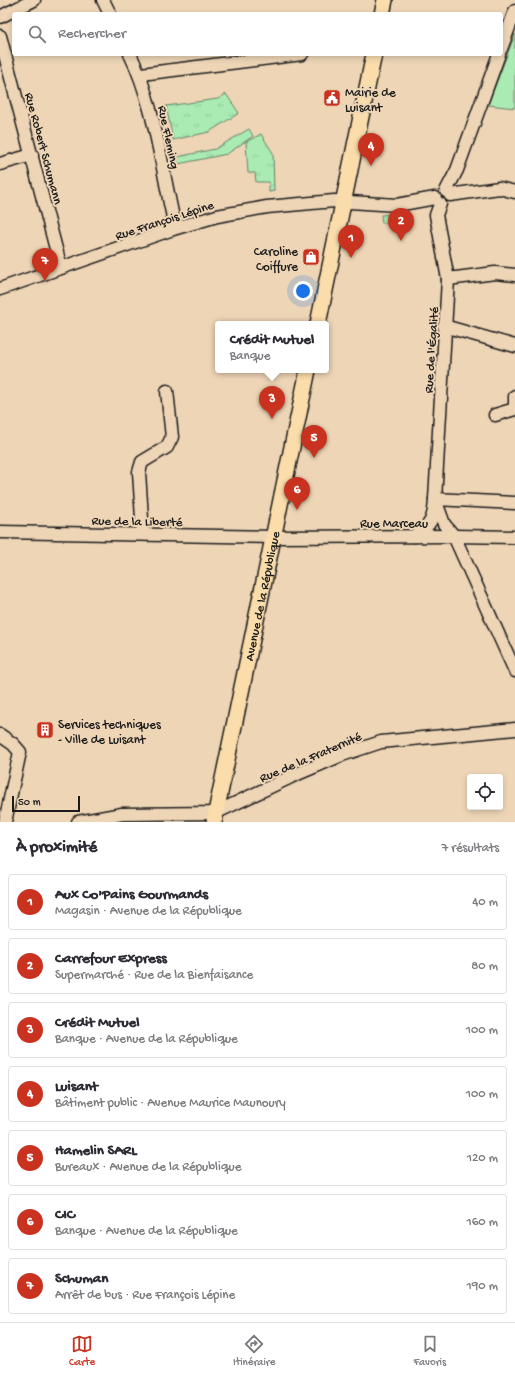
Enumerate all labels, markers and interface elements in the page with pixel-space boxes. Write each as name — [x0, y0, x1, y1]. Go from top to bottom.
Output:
search box — [12, 12, 503, 56]
icon: search — [26, 23, 48, 45]
text: Rechercher — [58, 25, 126, 43]
place label: Mairie de Luisant — [345, 86, 396, 116]
public building icon: Mairie de Luisant — [322, 88, 342, 108]
street label: Rue Robert Schumann — [20, 91, 65, 207]
street label: Rue Fleming — [154, 104, 182, 171]
pin: 4 — [358, 133, 384, 166]
street label: Rue François Lépine — [114, 198, 216, 244]
pin: 2 — [388, 208, 414, 241]
pin: 1 — [338, 225, 364, 258]
place label: Caroline Coiffure — [254, 245, 298, 275]
shop icon: Caroline Coiffure — [301, 247, 321, 267]
pin: 7 — [32, 248, 58, 281]
your location — [293, 281, 313, 301]
street label: Rue de l'Égalité — [421, 306, 443, 394]
popup — [215, 321, 329, 373]
text: Crédit Mutuel — [230, 331, 314, 349]
text: Banque — [230, 349, 270, 364]
pin: 3 — [259, 386, 285, 419]
pin: 5 — [301, 425, 327, 458]
pin: 6 — [284, 477, 310, 510]
street label: Rue de la Liberté — [91, 514, 183, 531]
street label: Rue Marceau — [360, 517, 428, 532]
street label: Avenue de la République — [243, 530, 284, 663]
place label: Services techniques - Ville de Luisant — [58, 718, 162, 748]
building icon: Services techniques - Ville de Luisant — [35, 720, 55, 740]
street label: Rue de la Fraternité — [258, 730, 365, 787]
map controls — [467, 774, 503, 810]
button: locate — [467, 774, 503, 810]
scale bar — [12, 794, 80, 813]
text: 50 m — [18, 797, 40, 809]
text: À proximité — [16, 838, 97, 858]
text: 7 résultats — [441, 841, 499, 856]
text: Aux Co'Pains Gourmands — [55, 886, 208, 904]
text: 1 — [27, 895, 33, 910]
text: 40 m — [472, 895, 498, 910]
text: Magasin · Avenue de la République — [55, 904, 242, 919]
text: Carrefour Express — [55, 950, 167, 968]
text: 2 — [27, 959, 33, 974]
text: 80 m — [471, 959, 498, 974]
text: Supermarché · Rue de la Bienfaisance — [55, 968, 253, 983]
text: Crédit Mutuel — [55, 1014, 140, 1032]
text: 3 — [27, 1023, 33, 1038]
text: 100 m — [466, 1023, 498, 1038]
text: Banque · Avenue de la République — [55, 1032, 238, 1047]
text: Luisant — [55, 1078, 98, 1096]
text: 4 — [27, 1087, 33, 1102]
text: 100 m — [466, 1087, 498, 1102]
text: Bâtiment public · Avenue Maurice Maunoury — [55, 1096, 286, 1111]
text: Hamelin SARL — [55, 1142, 137, 1160]
text: 5 — [27, 1151, 33, 1166]
text: 120 m — [467, 1151, 498, 1166]
text: Bureaux · Avenue de la République — [55, 1160, 241, 1175]
text: CIC — [55, 1206, 75, 1224]
text: 6 — [27, 1215, 33, 1230]
text: 160 m — [466, 1215, 498, 1230]
text: Banque · Avenue de la République — [55, 1224, 238, 1239]
text: Schuman — [55, 1270, 108, 1288]
text: 7 — [27, 1279, 33, 1294]
text: 190 m — [467, 1279, 498, 1294]
text: Arrêt de bus · Rue François Lépine — [55, 1288, 235, 1303]
tab: Carte — [69, 1333, 95, 1369]
tab: Itinéraire — [233, 1333, 275, 1369]
tab: Favoris — [413, 1333, 446, 1369]

